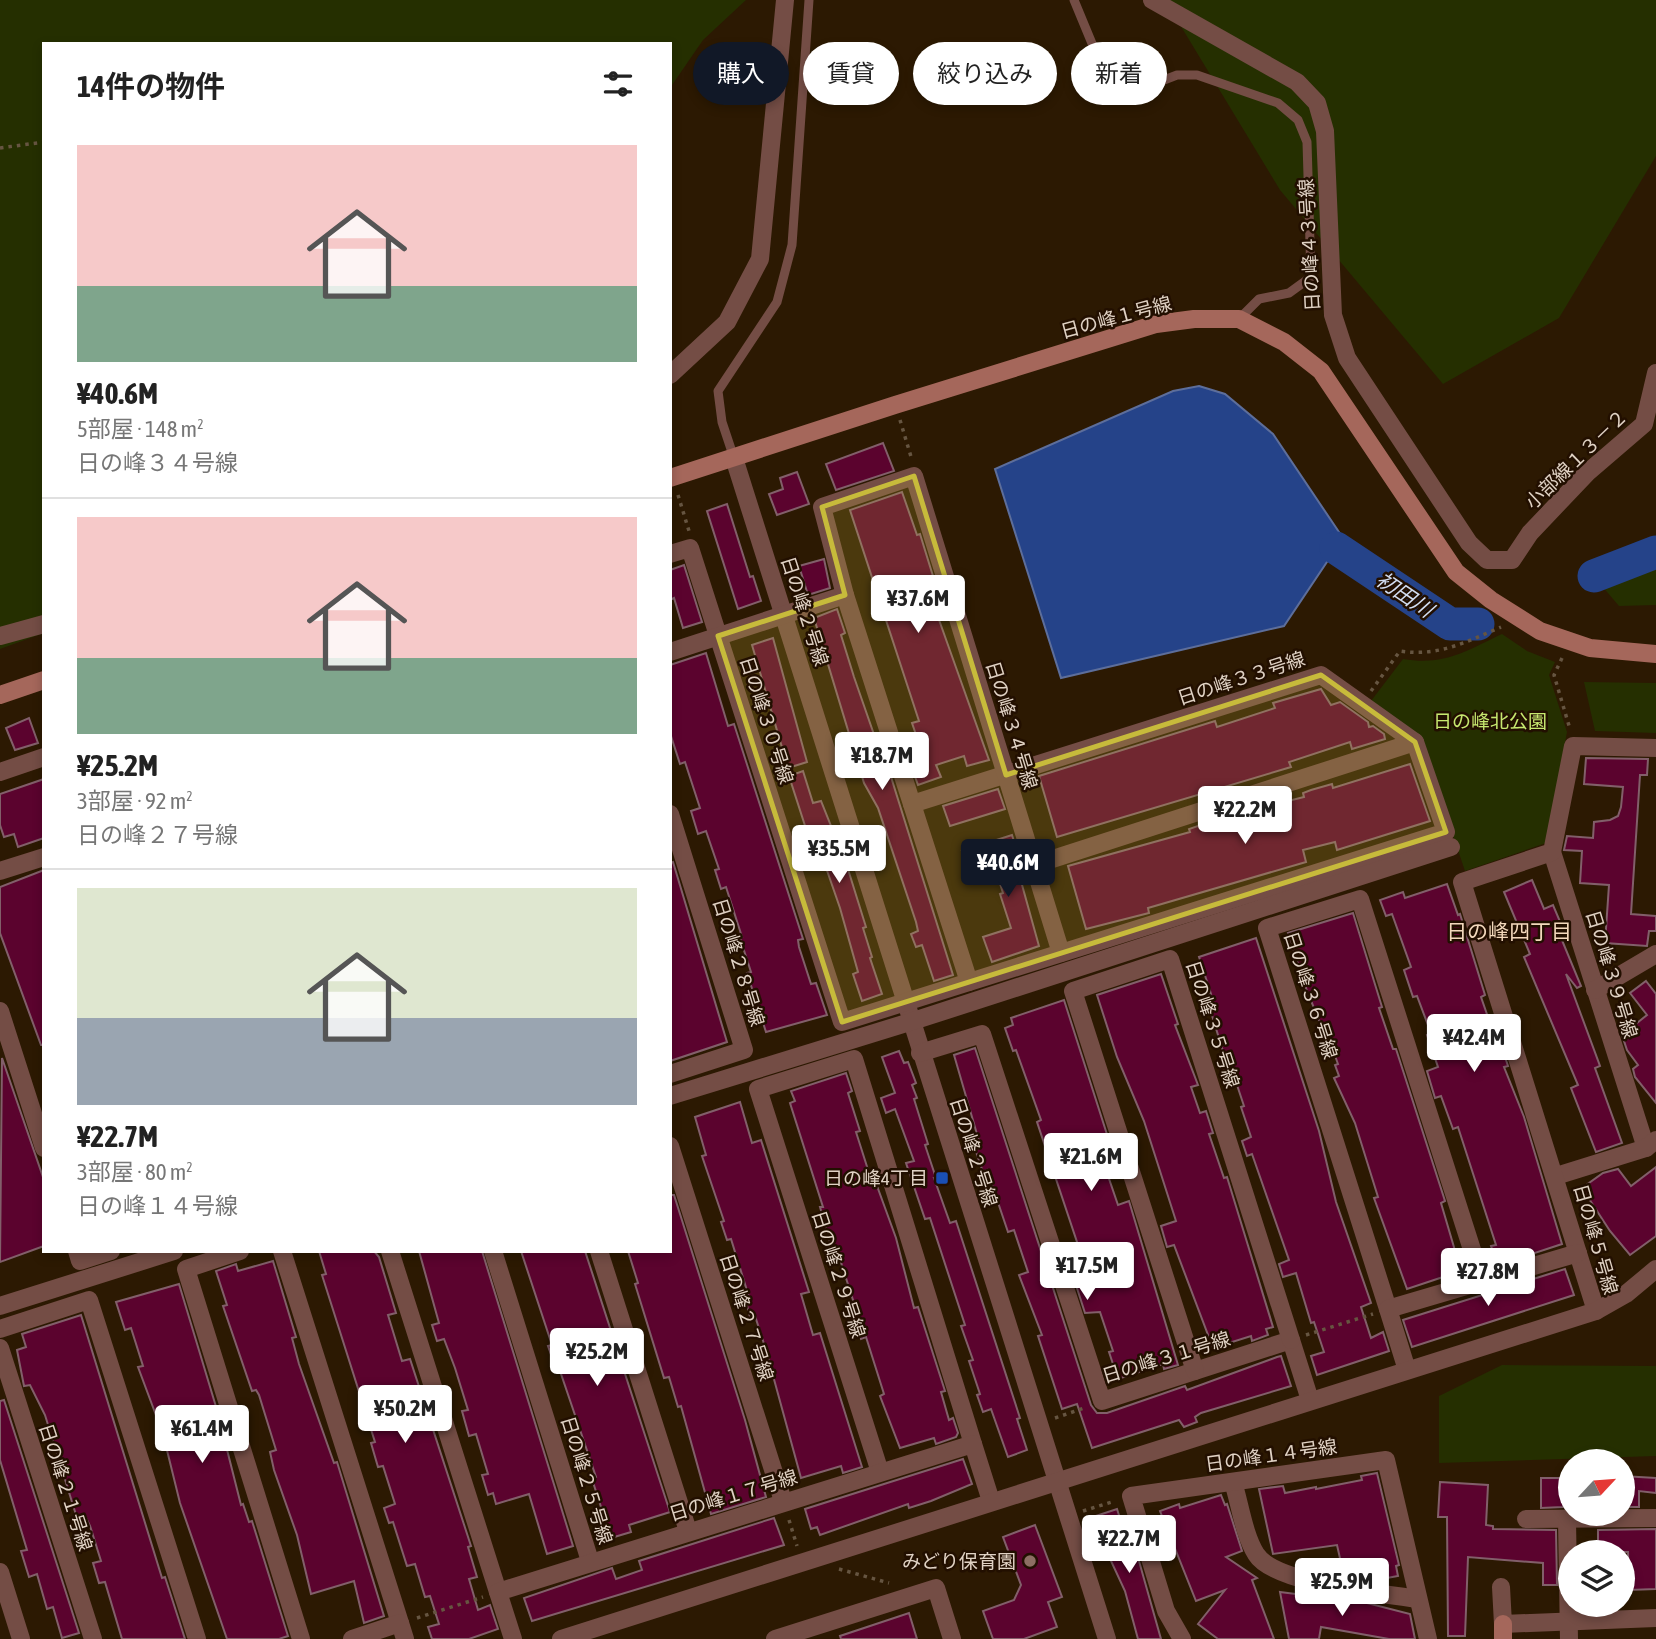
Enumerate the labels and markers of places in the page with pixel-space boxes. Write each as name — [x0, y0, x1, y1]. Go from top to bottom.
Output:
pin: ¥37.6M — [861, 576, 975, 635]
pin: ¥18.7M — [825, 732, 939, 792]
pin: ¥22.2M — [1188, 786, 1302, 846]
pin: ¥35.5M — [782, 826, 896, 885]
pin: ¥40.6M — [951, 839, 1065, 899]
pin: ¥42.4M — [1417, 1014, 1531, 1074]
pin: ¥21.6M — [1034, 1134, 1148, 1193]
place label: 日の峰4丁目 — [824, 1167, 928, 1189]
marker: 日の峰4丁目 — [934, 1170, 950, 1186]
pin: ¥17.5M — [1030, 1242, 1144, 1302]
pin: ¥27.8M — [1431, 1248, 1545, 1308]
pin: ¥25.2M — [540, 1328, 654, 1388]
pin: ¥50.2M — [348, 1386, 462, 1445]
pin: ¥61.4M — [145, 1406, 259, 1465]
pin: ¥22.7M — [1072, 1516, 1186, 1575]
place label: みどり保育園 — [902, 1550, 1016, 1572]
marker: みどり保育園 — [1022, 1553, 1038, 1569]
pin: ¥25.9M — [1285, 1558, 1399, 1618]

